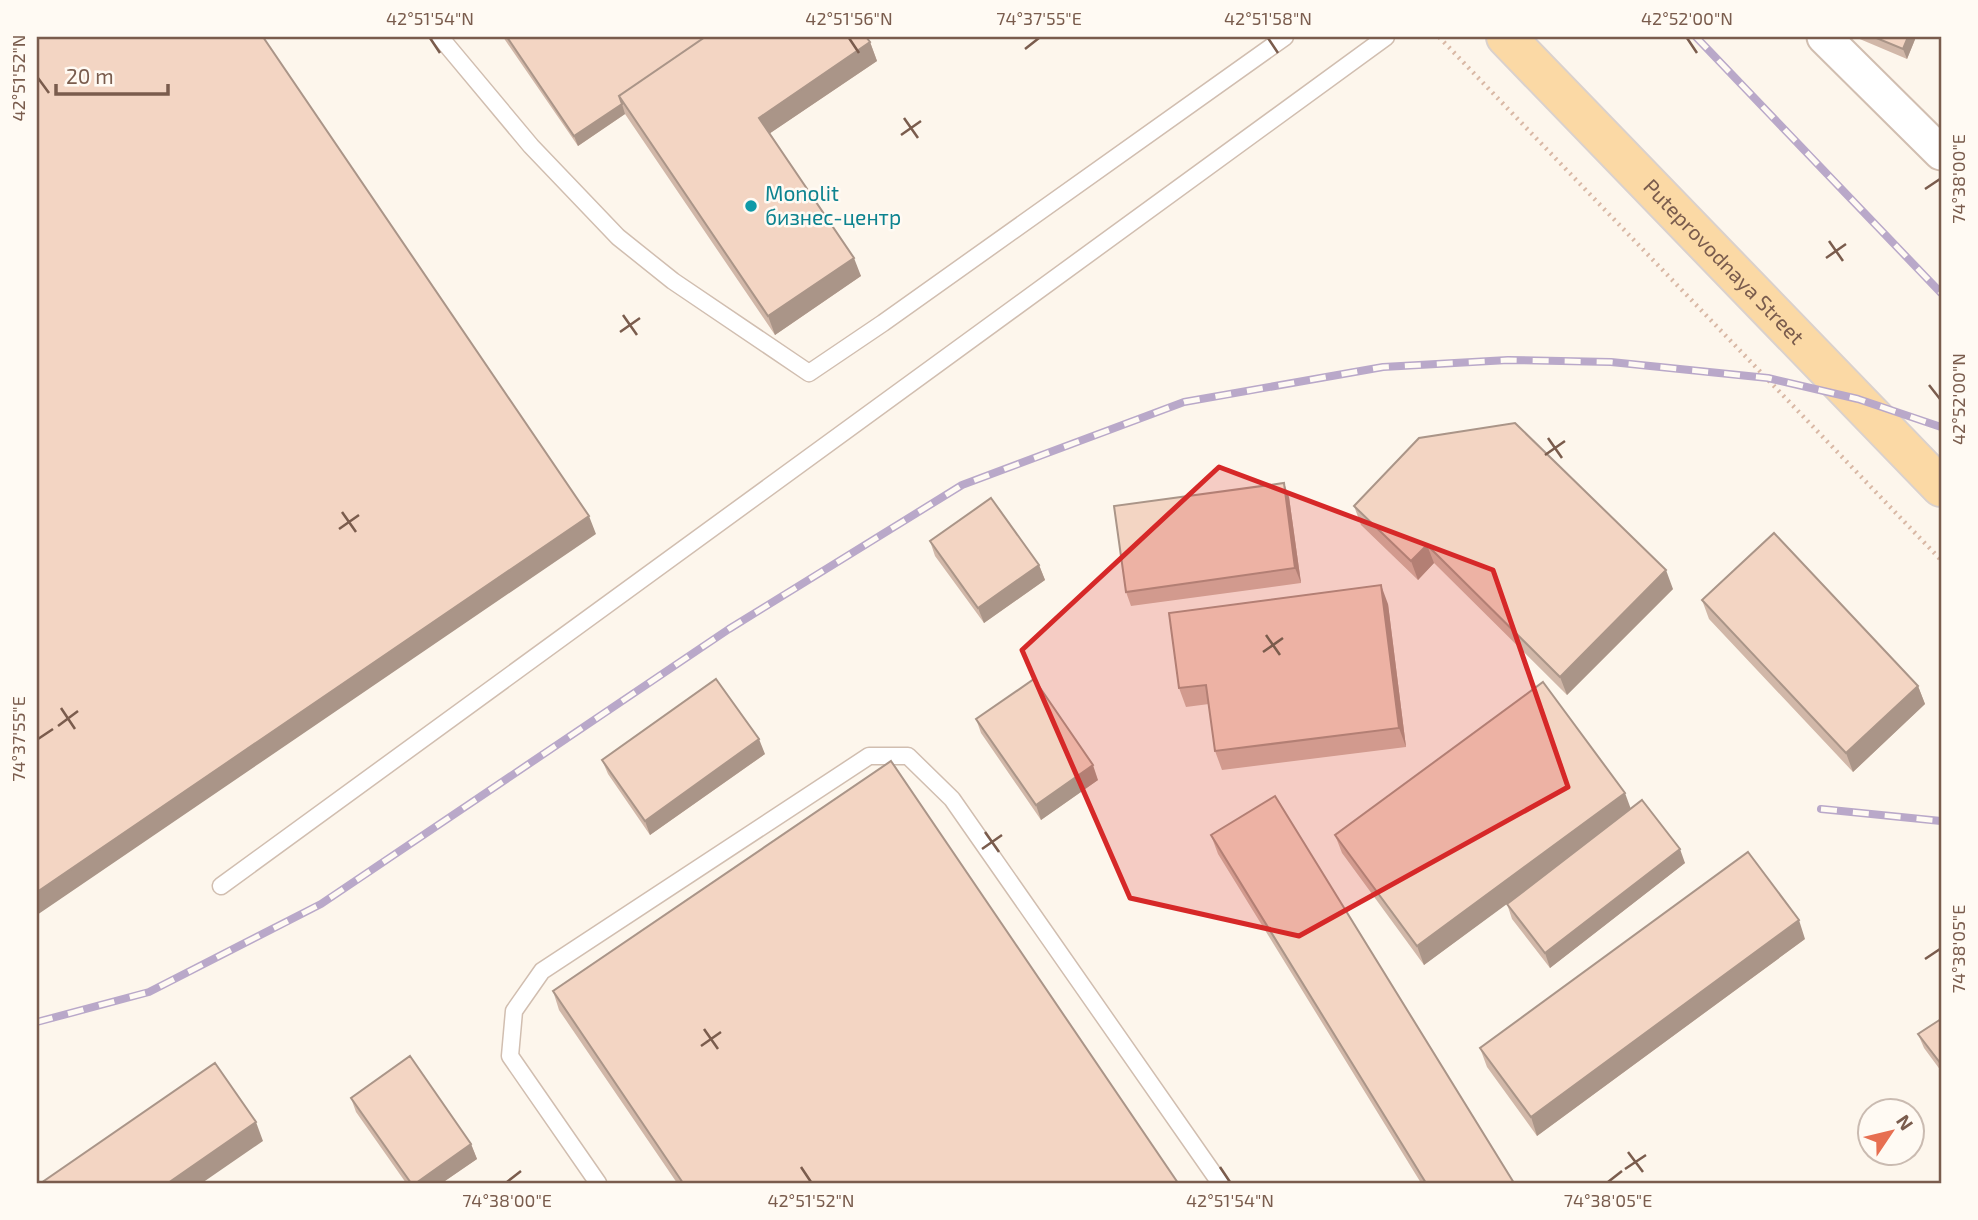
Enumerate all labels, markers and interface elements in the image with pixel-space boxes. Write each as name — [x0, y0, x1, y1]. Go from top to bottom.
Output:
text: 42°51'54"N — [386, 7, 474, 29]
text: 42°51'56"N — [805, 7, 893, 29]
text: 74°37'55"E — [996, 7, 1082, 29]
text: 42°51'58"N — [1224, 7, 1312, 29]
text: 42°52'00"N — [1641, 7, 1733, 29]
text: 42°51'52"N — [7, 34, 29, 122]
scale bar — [56, 52, 168, 96]
text: 20 m — [66, 63, 114, 88]
text: 74°38'00"E — [1947, 134, 1969, 224]
street label: Puteprovodnaya Street — [1639, 173, 1810, 349]
place label: Monolit бизнес-центр — [765, 180, 901, 229]
marker: Monolit бизнес-центр — [743, 198, 759, 214]
text: 42°52'00"N — [1947, 353, 1969, 445]
text: 74°37'55"E — [7, 696, 29, 782]
text: 74°38'05"E — [1947, 905, 1969, 993]
north arrow — [1856, 1098, 1926, 1168]
text: N — [1892, 1110, 1919, 1134]
text: 74°38'00"E — [462, 1189, 552, 1211]
text: 42°51'52"N — [767, 1189, 855, 1211]
text: 42°51'54"N — [1186, 1189, 1274, 1211]
text: 74°38'05"E — [1564, 1189, 1652, 1211]

